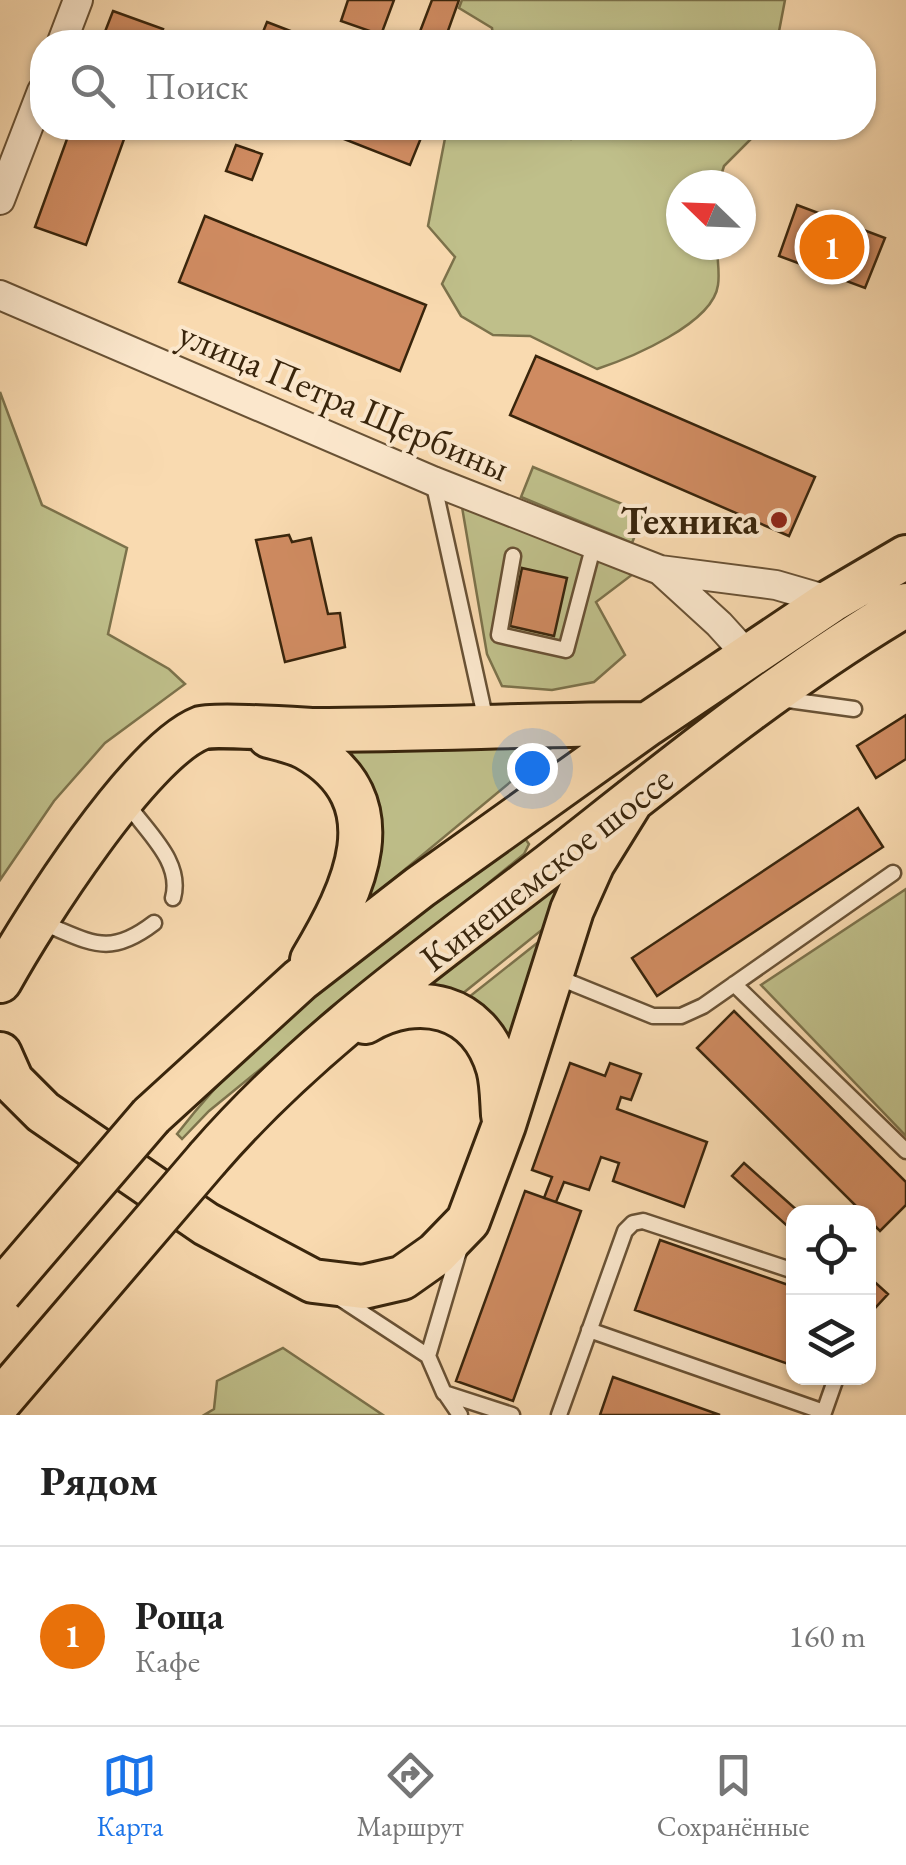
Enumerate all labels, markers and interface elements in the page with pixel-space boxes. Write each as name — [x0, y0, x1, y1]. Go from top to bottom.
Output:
search box — [30, 30, 876, 140]
icon: search — [65, 58, 120, 113]
text: Поиск — [145, 61, 248, 110]
north arrow — [666, 170, 756, 260]
pin: 1 — [800, 210, 864, 284]
street label: улица Петра Щербины — [171, 308, 517, 492]
place label: Техника — [620, 496, 759, 545]
marker: Техника — [768, 509, 790, 531]
your location — [507, 743, 558, 794]
street label: Кинешемское шоссе — [410, 754, 682, 982]
map controls — [786, 1205, 876, 1385]
button: locate — [786, 1205, 876, 1295]
button: layers — [786, 1295, 876, 1385]
text: Рядом — [40, 1453, 158, 1508]
text: Роща — [135, 1591, 224, 1640]
text: 1 — [64, 1615, 81, 1657]
text: 160 m — [789, 1615, 866, 1657]
text: Кафе — [135, 1640, 200, 1682]
tab: Карта — [97, 1748, 163, 1844]
tab: Маршрут — [356, 1748, 464, 1844]
tab: Сохранённые — [657, 1748, 809, 1844]

